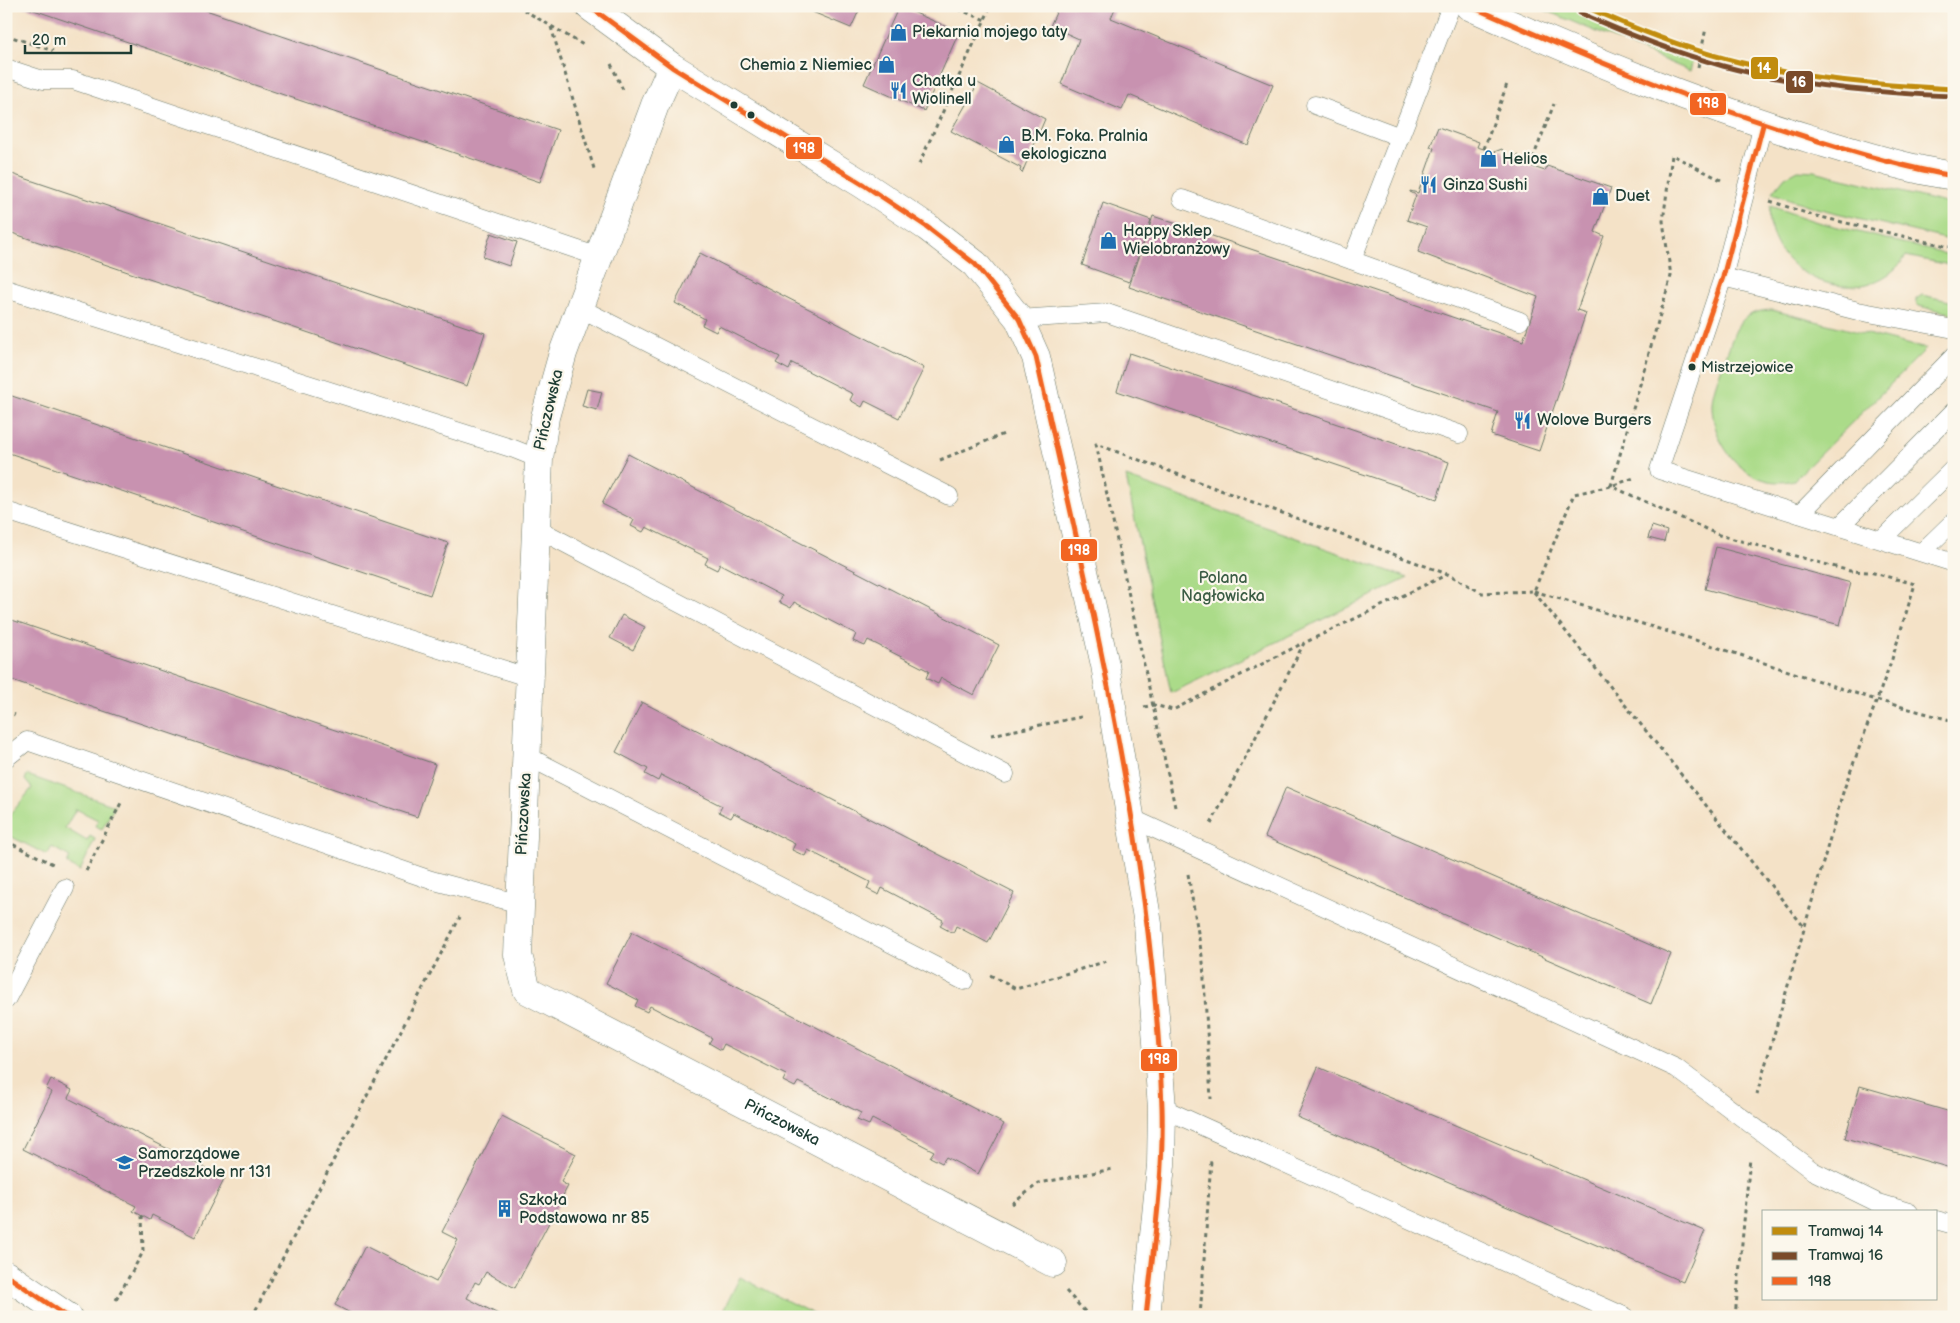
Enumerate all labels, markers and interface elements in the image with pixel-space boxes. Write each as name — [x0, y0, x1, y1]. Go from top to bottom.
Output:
scale bar — [25, 22, 131, 54]
shop icon: Piekarnia mojego taty — [888, 22, 908, 42]
place label: Piekarnia mojego taty — [912, 23, 1068, 42]
text: 20 m — [32, 31, 66, 50]
shop icon: Chemia z Niemiec — [876, 55, 896, 75]
place label: Chemia z Niemiec — [740, 56, 872, 75]
line badge: 14 — [1750, 56, 1779, 80]
text: 14 — [1757, 60, 1772, 77]
line badge: 16 — [1785, 70, 1814, 94]
place label: Chatka u Wiolinell — [912, 72, 976, 109]
text: 16 — [1792, 74, 1806, 91]
restaurant icon: Chatka u Wiolinell — [888, 80, 908, 100]
line badge: 198 — [1689, 92, 1727, 116]
text: 198 — [1697, 95, 1719, 112]
unlabelled marker — [729, 100, 739, 110]
unlabelled marker — [746, 110, 756, 120]
place label: B.M. Foka. Pralnia ekologiczna — [1021, 127, 1148, 164]
shop icon: B.M. Foka. Pralnia ekologiczna — [997, 135, 1017, 155]
line badge: 198 — [785, 136, 823, 160]
text: 198 — [793, 140, 815, 157]
shop icon: Helios — [1478, 149, 1498, 169]
place label: Helios — [1502, 150, 1548, 169]
restaurant icon: Ginza Sushi — [1419, 175, 1439, 195]
place label: Ginza Sushi — [1443, 176, 1527, 195]
shop icon: Duet — [1591, 186, 1611, 206]
place label: Duet — [1615, 187, 1650, 206]
place label: Happy Sklep Wielobranżowy — [1123, 222, 1231, 259]
shop icon: Happy Sklep Wielobranżowy — [1099, 230, 1119, 250]
place label: Mistrzejowice — [1701, 358, 1794, 377]
marker: Mistrzejowice — [1687, 362, 1697, 372]
street label: Pińczowska — [530, 368, 568, 452]
restaurant icon: Wolove Burgers — [1513, 410, 1533, 430]
place label: Wolove Burgers — [1537, 411, 1651, 430]
line badge: 198 — [1060, 538, 1098, 562]
text: 198 — [1068, 542, 1090, 559]
park label: Polana Nagłowicka — [1181, 569, 1265, 606]
street label: Pińczowska — [512, 772, 536, 856]
line badge: 198 — [1140, 1048, 1178, 1072]
text: 198 — [1148, 1051, 1170, 1068]
street label: Pińczowska — [741, 1095, 823, 1150]
place label: Samorządowe Przedszkole nr 131 — [138, 1145, 271, 1182]
school or university icon: Samorządowe Przedszkole nr 131 — [114, 1153, 134, 1173]
place label: Szkoła Podstawowa nr 85 — [519, 1191, 649, 1228]
building icon: Szkoła Podstawowa nr 85 — [495, 1199, 515, 1219]
legend — [1762, 1210, 1938, 1300]
text: Tramwaj 14 — [1808, 1222, 1883, 1241]
text: Tramwaj 16 — [1808, 1246, 1883, 1265]
text: 198 — [1808, 1272, 1831, 1291]

